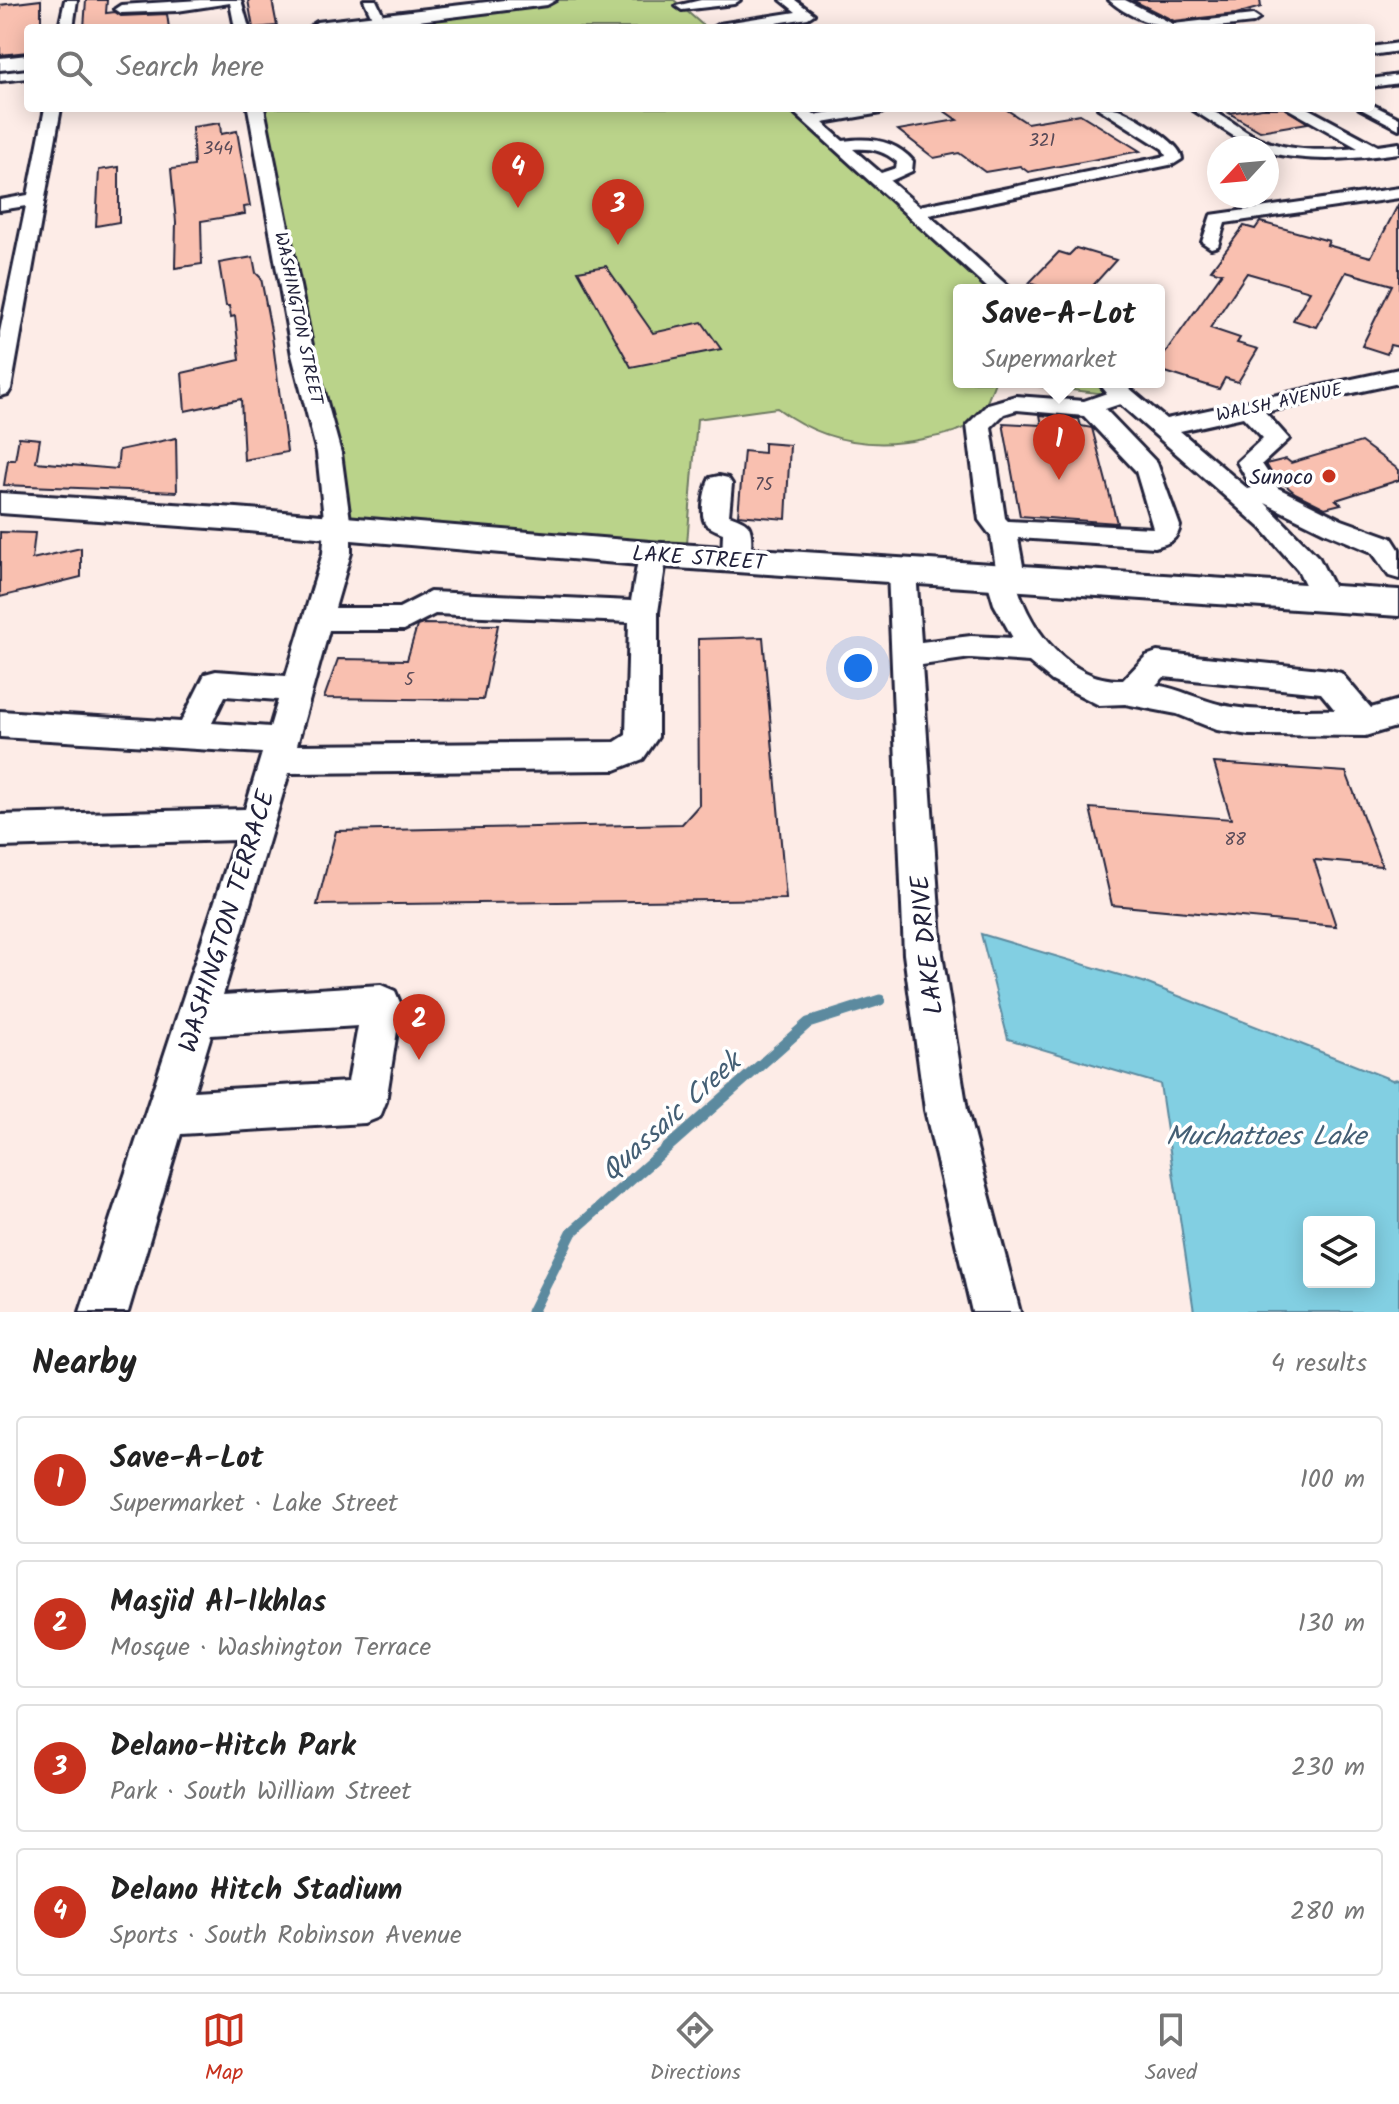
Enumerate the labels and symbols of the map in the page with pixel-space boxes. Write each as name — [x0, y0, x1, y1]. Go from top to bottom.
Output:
house number: 321 — [1029, 127, 1055, 156]
house number: 344 — [203, 135, 233, 164]
north arrow — [1207, 136, 1279, 208]
pin: 4 — [492, 142, 544, 208]
pin: 3 — [592, 179, 644, 245]
street label: WASHINGTON STREET — [265, 229, 330, 409]
street label: WALSH AVENUE — [1214, 376, 1345, 431]
pin: 1 — [1033, 414, 1085, 480]
place label: Sunoco — [1249, 461, 1313, 496]
marker: Sunoco — [1320, 467, 1338, 485]
house number: 75 — [755, 471, 774, 500]
street label: LAKE STREET — [631, 537, 769, 582]
your location — [838, 648, 878, 688]
house number: 5 — [404, 666, 415, 695]
street label: WASHINGTON TERRACE — [168, 784, 288, 1058]
house number: 88 — [1224, 826, 1246, 855]
street label: LAKE DRIVE — [900, 872, 956, 1017]
pin: 2 — [393, 994, 445, 1060]
water label: Quassaic Creek — [591, 1040, 755, 1194]
water label: Muchattoes Lake — [1166, 1115, 1369, 1160]

